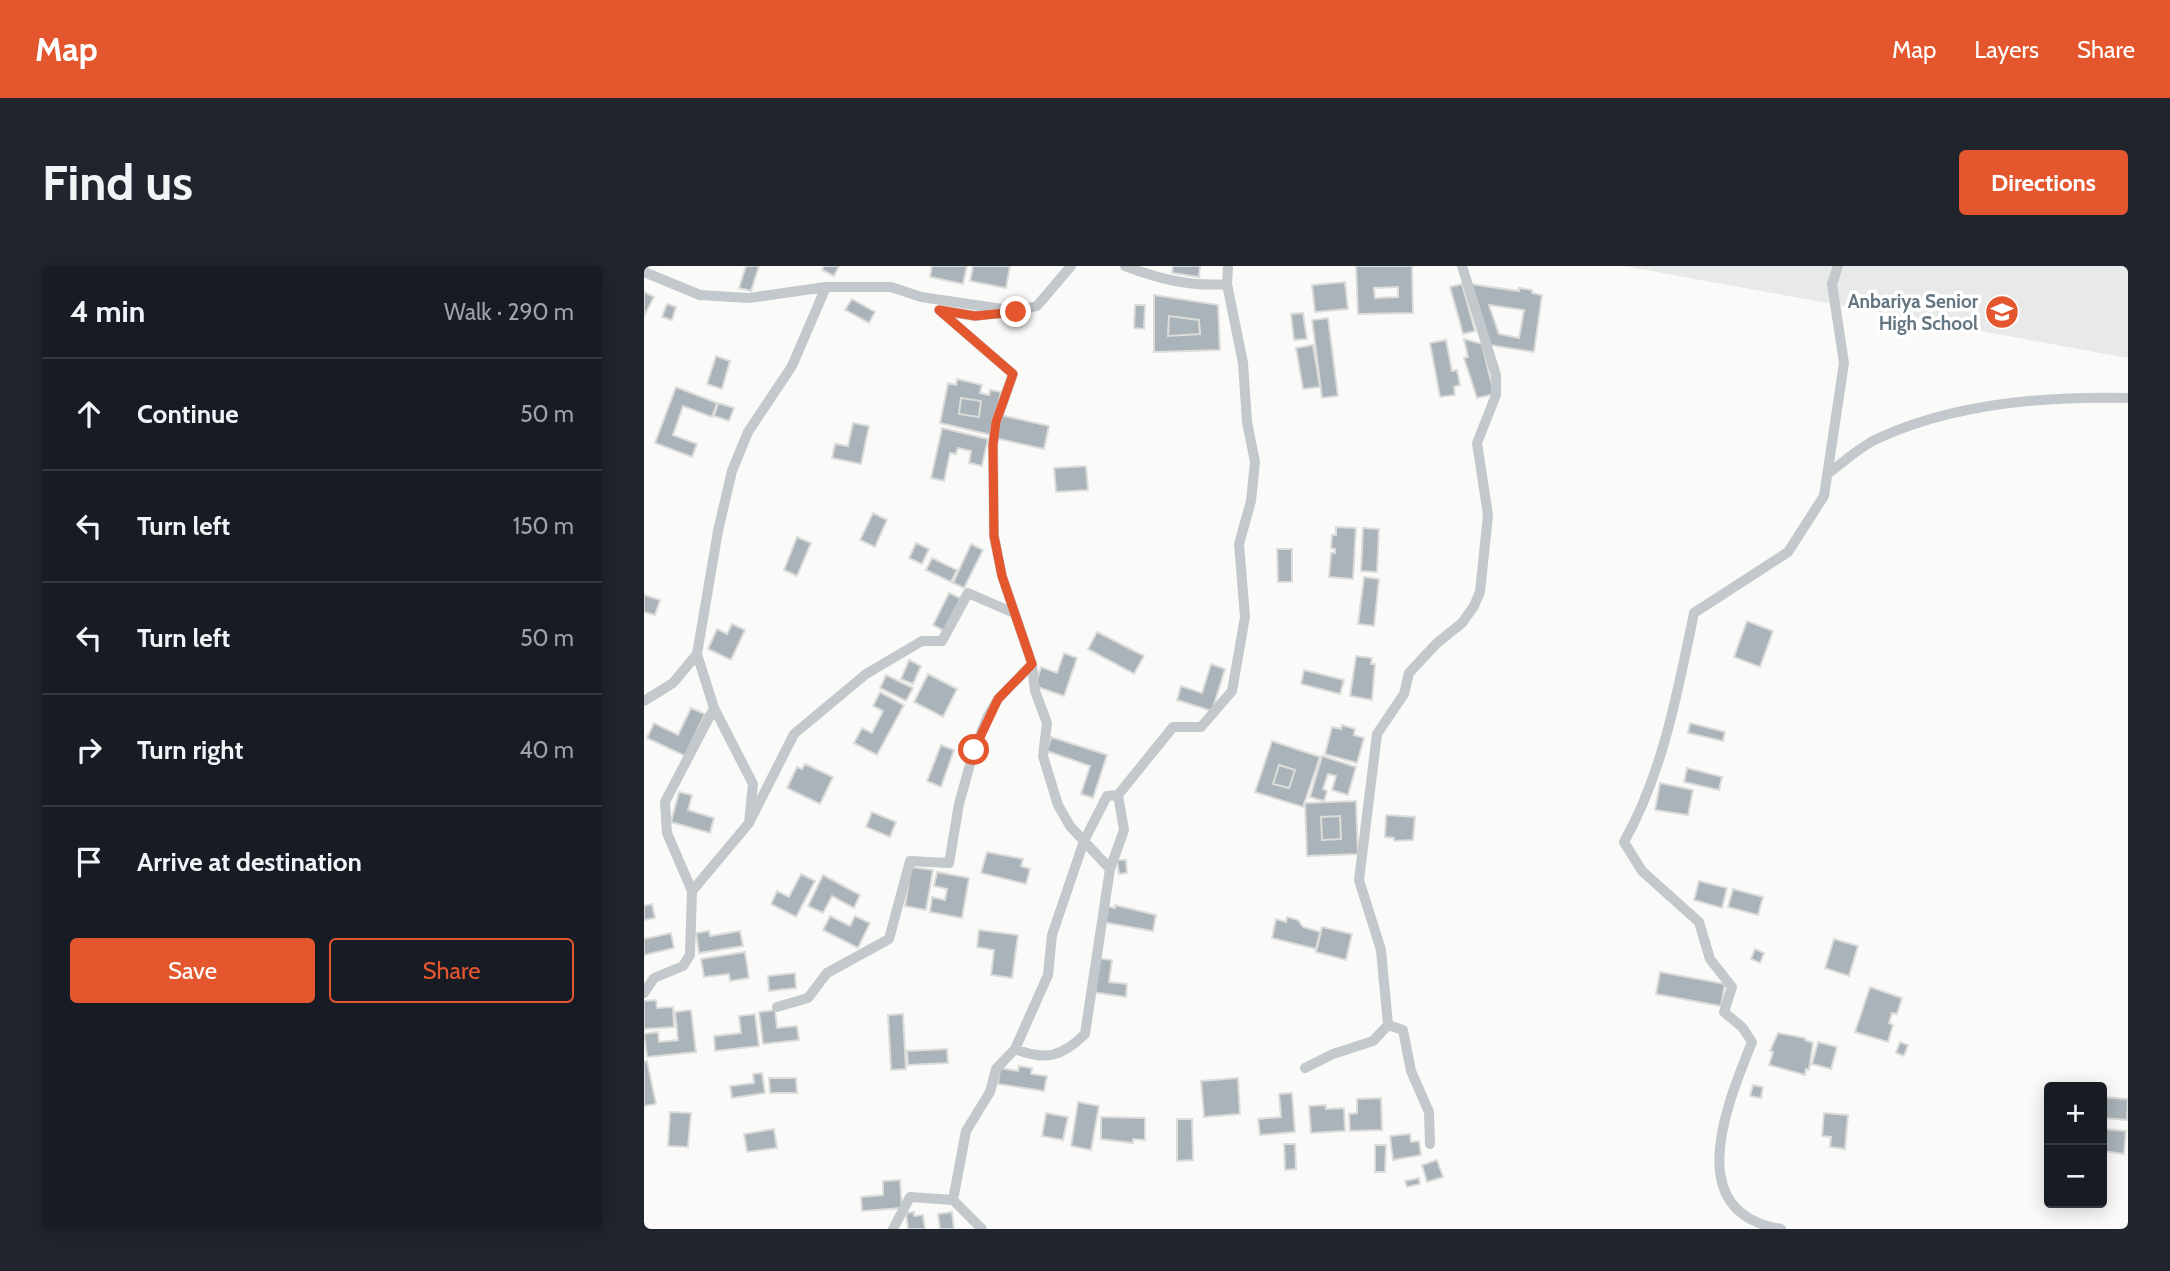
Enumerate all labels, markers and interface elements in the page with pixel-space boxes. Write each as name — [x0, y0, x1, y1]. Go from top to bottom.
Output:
text: Map — [35, 29, 98, 69]
text: Map — [1892, 35, 1936, 64]
text: Layers — [1974, 35, 2039, 64]
text: Share — [2077, 35, 2135, 64]
button: Directions — [1959, 150, 2128, 215]
text: Find us — [42, 153, 193, 212]
place label: Anbariya Senior High School — [1848, 290, 1979, 335]
text: 4 min — [70, 293, 145, 330]
school or university icon: Anbariya Senior High School — [1983, 293, 2021, 331]
route end — [1000, 296, 1031, 327]
text: Walk · 290 m — [444, 298, 574, 326]
icon: ahead — [70, 395, 108, 433]
text: Continue — [137, 398, 239, 430]
text: 50 m — [520, 400, 574, 428]
icon: left — [70, 507, 108, 545]
text: Turn left — [137, 510, 230, 542]
text: 150 m — [513, 512, 574, 540]
icon: left — [70, 619, 108, 657]
text: Turn left — [137, 622, 230, 654]
text: 50 m — [520, 624, 574, 652]
icon: right — [70, 731, 108, 769]
text: Turn right — [137, 734, 243, 766]
route start — [958, 734, 989, 765]
text: 40 m — [519, 736, 574, 764]
icon: arrive — [70, 843, 108, 881]
text: Arrive at destination — [137, 846, 362, 878]
button: Save — [70, 938, 315, 1003]
button: Share — [329, 938, 574, 1003]
map controls — [2044, 1082, 2107, 1208]
button: + — [2044, 1082, 2107, 1145]
button: − — [2044, 1145, 2107, 1208]

